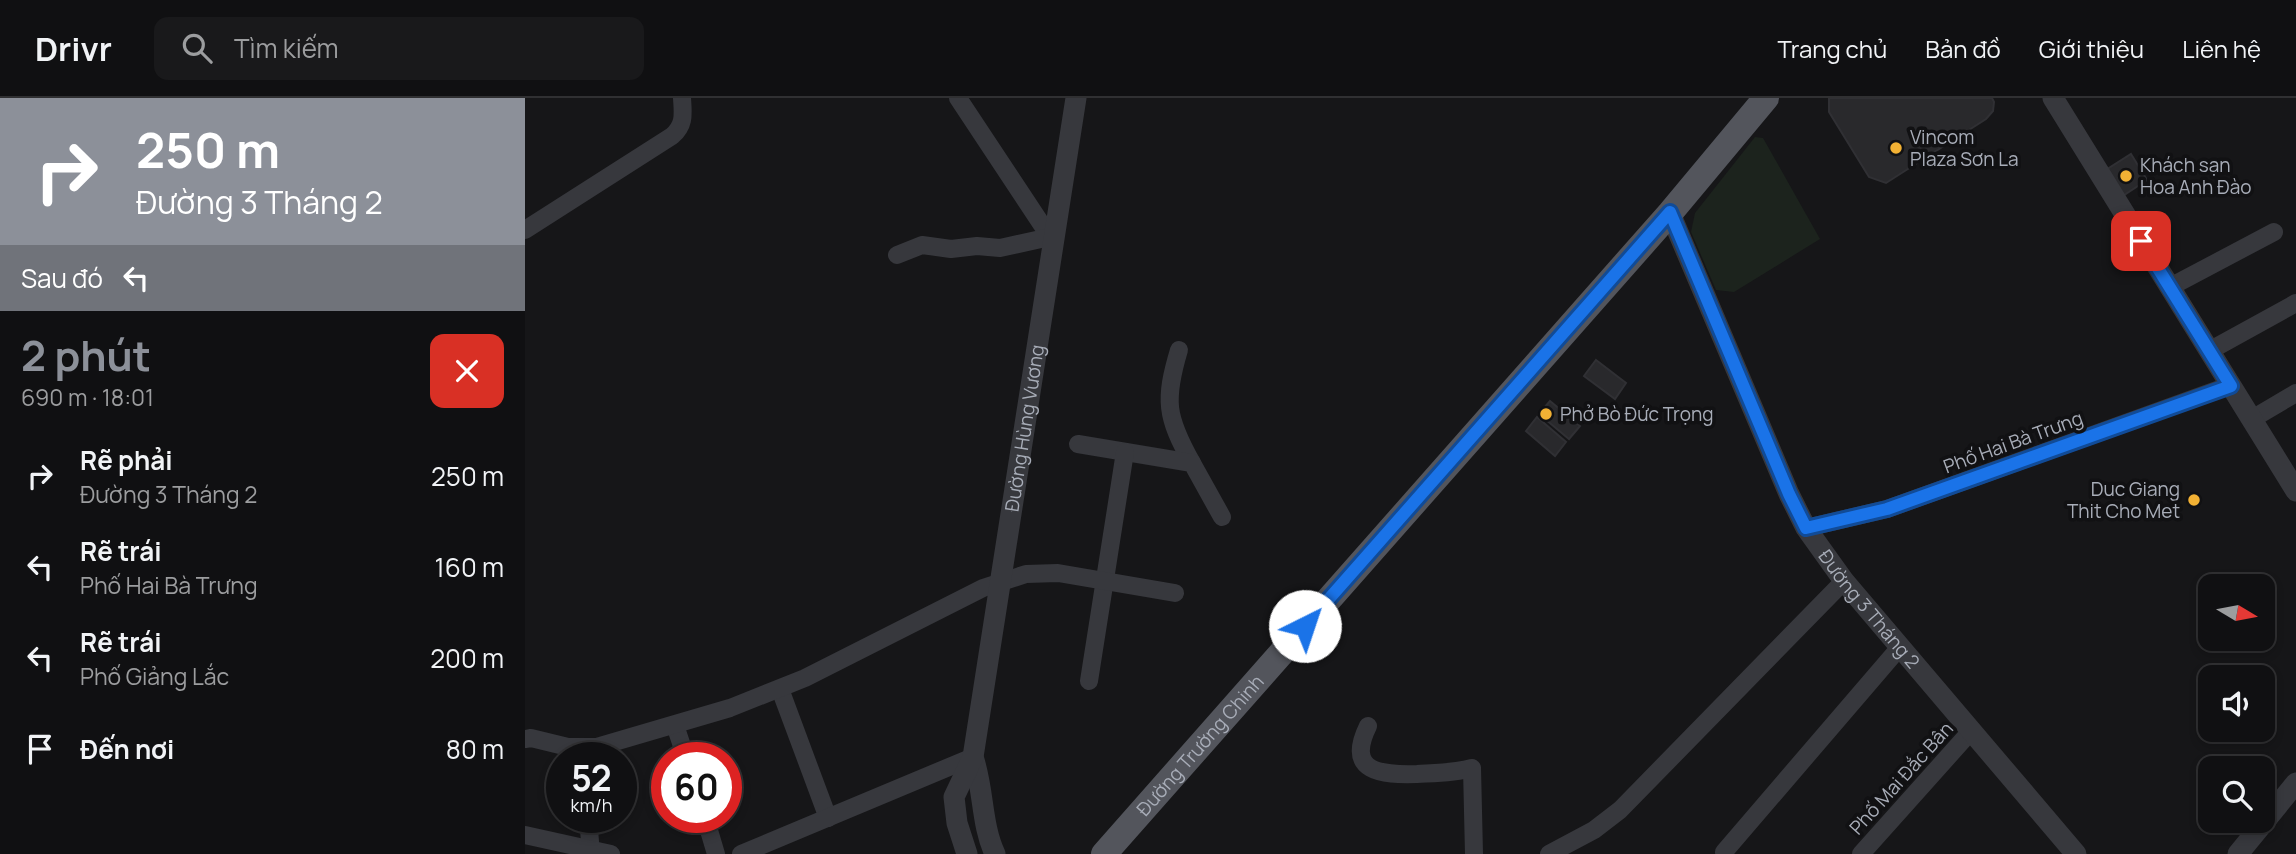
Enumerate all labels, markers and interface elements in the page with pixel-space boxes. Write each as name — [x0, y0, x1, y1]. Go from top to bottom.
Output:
search box — [154, 17, 644, 80]
text: Drivr — [35, 26, 112, 71]
icon: search — [178, 29, 216, 67]
text: Tìm kiếm — [234, 30, 339, 66]
text: Trang chủ — [1778, 32, 1887, 65]
text: Bản đồ — [1925, 32, 2001, 65]
text: Giới thiệu — [2039, 32, 2144, 65]
text: Liên hệ — [2182, 32, 2261, 65]
text: 250 m — [136, 116, 280, 183]
place label: Vincom Plaza Sơn La — [1910, 124, 2019, 172]
icon: right — [21, 126, 112, 217]
marker: Vincom Plaza Sơn La — [1888, 140, 1904, 156]
place label: Khách sạn Hoa Anh Đào — [2140, 152, 2251, 200]
marker: Khách sạn Hoa Anh Đào — [2118, 168, 2134, 184]
text: Đường 3 Tháng 2 — [136, 180, 383, 224]
pin — [2111, 211, 2171, 271]
icon: arrive — [2122, 222, 2160, 260]
icon: left — [117, 259, 155, 297]
text: Sau đó — [21, 260, 103, 296]
text: 2 phút — [21, 326, 151, 384]
button: close — [430, 334, 504, 408]
street label: Đường Hùng Vương — [999, 343, 1050, 513]
text: 690 m · 18:01 — [21, 381, 154, 413]
place label: Phở Bò Đức Trọng — [1560, 401, 1714, 427]
street label: Phố Hai Bà Trưng — [1940, 405, 2086, 479]
marker: Phở Bò Đức Trọng — [1538, 406, 1554, 422]
text: Rẽ phải — [80, 442, 173, 478]
icon: right — [21, 457, 59, 495]
text: 250 m — [431, 458, 504, 494]
place label: Duc Giang Thit Cho Met — [2067, 476, 2180, 524]
text: Đường 3 Tháng 2 — [80, 478, 257, 510]
marker: Duc Giang Thit Cho Met — [2186, 492, 2202, 508]
text: Rẽ trái — [80, 533, 162, 569]
street label: Đường 3 Tháng 2 — [1813, 544, 1926, 674]
icon: left — [21, 548, 59, 586]
text: 160 m — [435, 549, 504, 585]
text: Phố Hai Bà Trưng — [80, 569, 258, 601]
north arrow — [2198, 574, 2275, 651]
map controls — [2198, 574, 2275, 833]
position arrow — [1268, 589, 1342, 663]
text: Rẽ trái — [80, 624, 162, 660]
icon: left — [21, 639, 59, 677]
text: 200 m — [430, 640, 504, 676]
text: Phố Giảng Lắc — [80, 660, 229, 692]
button: sound — [2198, 665, 2275, 742]
street label: Đường Trường Chinh — [1131, 669, 1269, 821]
street label: Phố Mai Đắc Bân — [1843, 716, 1959, 840]
icon: arrive — [21, 730, 59, 768]
text: Đến nơi — [80, 731, 174, 767]
text: 80 m — [446, 731, 504, 767]
speed limit sign: 60 — [651, 742, 742, 833]
text: 52 — [571, 754, 612, 802]
button: search — [2198, 756, 2275, 833]
text: km/h — [571, 793, 612, 817]

